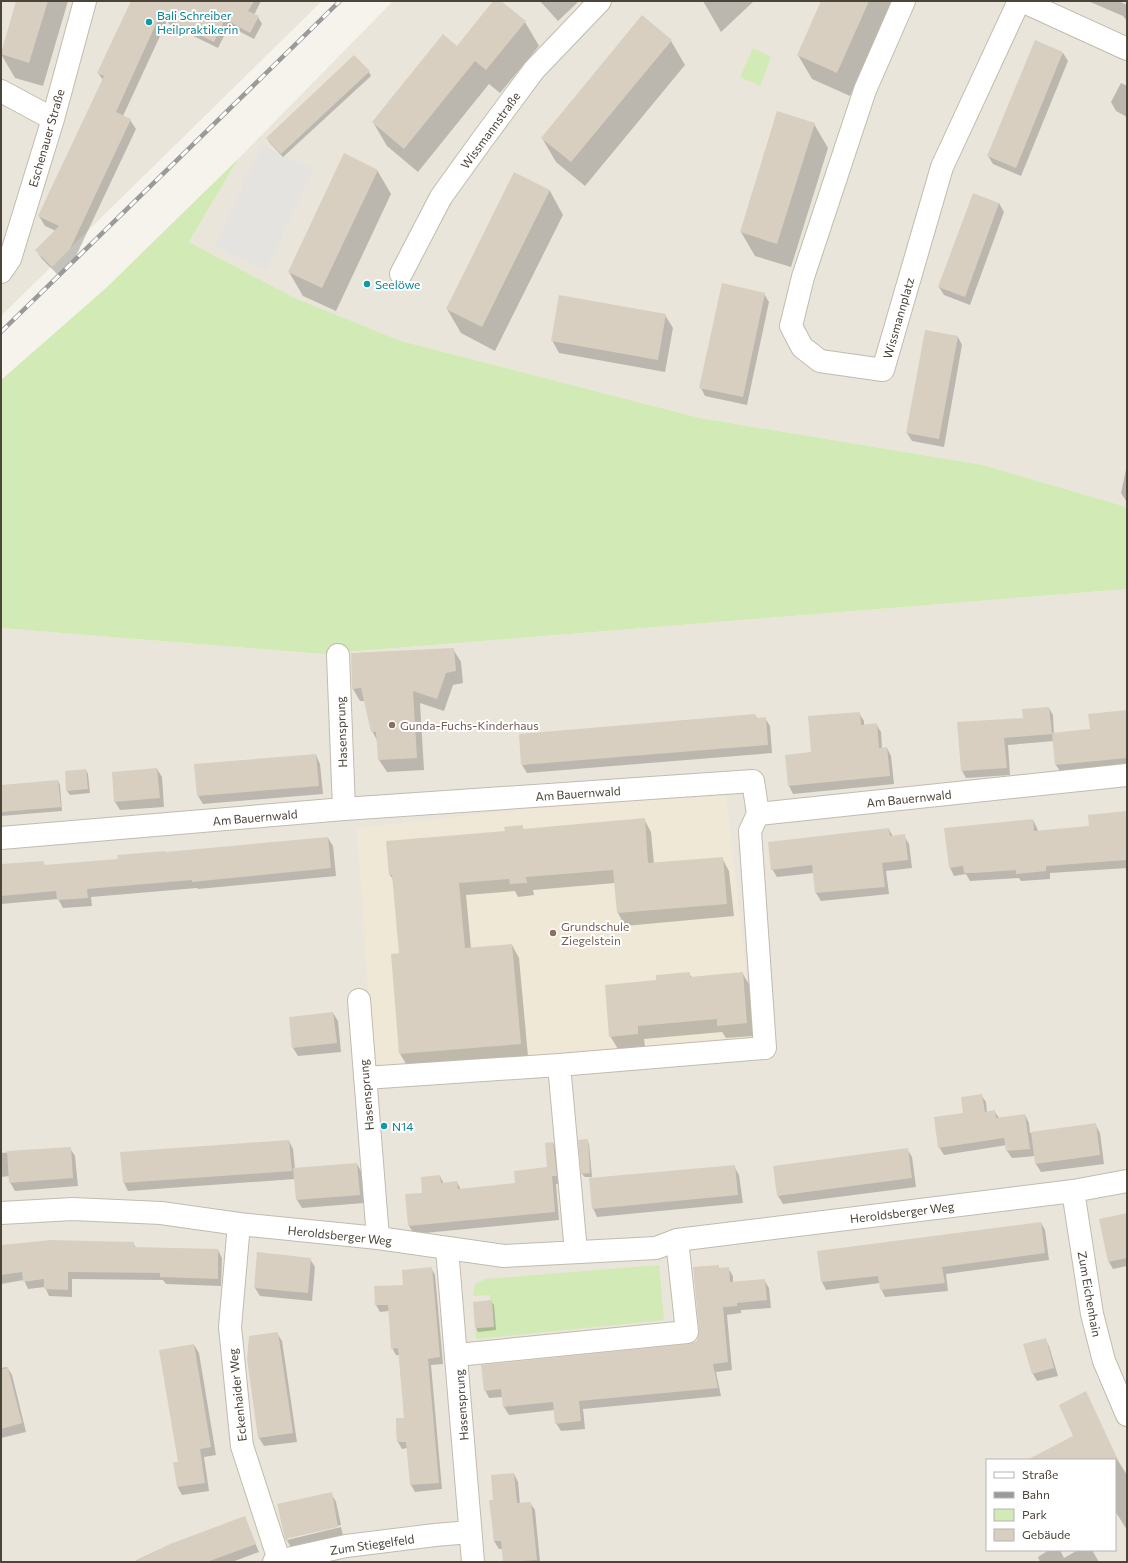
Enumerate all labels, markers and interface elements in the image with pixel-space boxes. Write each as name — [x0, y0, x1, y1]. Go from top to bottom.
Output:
place label: Bali Schreiber Heilpraktikerin — [157, 8, 238, 36]
marker: Bali Schreiber Heilpraktikerin — [144, 17, 154, 27]
street label: Eschenauer Straße — [25, 87, 67, 189]
street label: Wissmannstraße — [457, 89, 523, 171]
street label: Wissmannplatz — [880, 276, 916, 360]
place label: Seelöwe — [375, 277, 420, 291]
marker: Seelöwe — [362, 279, 372, 289]
street label: Hasensprung — [333, 696, 349, 768]
place label: Gunda-Fuchs-Kinderhaus — [400, 718, 539, 732]
marker: Gunda-Fuchs-Kinderhaus — [387, 720, 397, 730]
street label: Am Bauernwald — [535, 783, 621, 803]
street label: Am Bauernwald — [866, 787, 952, 809]
street label: Am Bauernwald — [212, 806, 298, 828]
place label: Grundschule Ziegelstein — [561, 919, 629, 947]
marker: Grundschule Ziegelstein — [548, 928, 558, 938]
street label: Hasensprung — [356, 1058, 376, 1131]
place label: N14 — [392, 1119, 413, 1133]
marker: N14 — [379, 1121, 389, 1131]
street label: Heroldsberger Weg — [849, 1199, 955, 1225]
street label: Heroldsberger Weg — [287, 1223, 393, 1247]
street label: Zum Eichenhain — [1076, 1250, 1104, 1338]
street label: Eckenhaider Weg — [225, 1347, 249, 1442]
street label: Hasensprung — [451, 1368, 470, 1441]
legend — [986, 1459, 1116, 1551]
text: Straße — [1022, 1467, 1058, 1481]
text: Bahn — [1022, 1487, 1050, 1501]
text: Park — [1022, 1507, 1048, 1521]
text: Gebäude — [1022, 1527, 1070, 1541]
street label: Zum Stiegelfeld — [329, 1531, 415, 1557]

